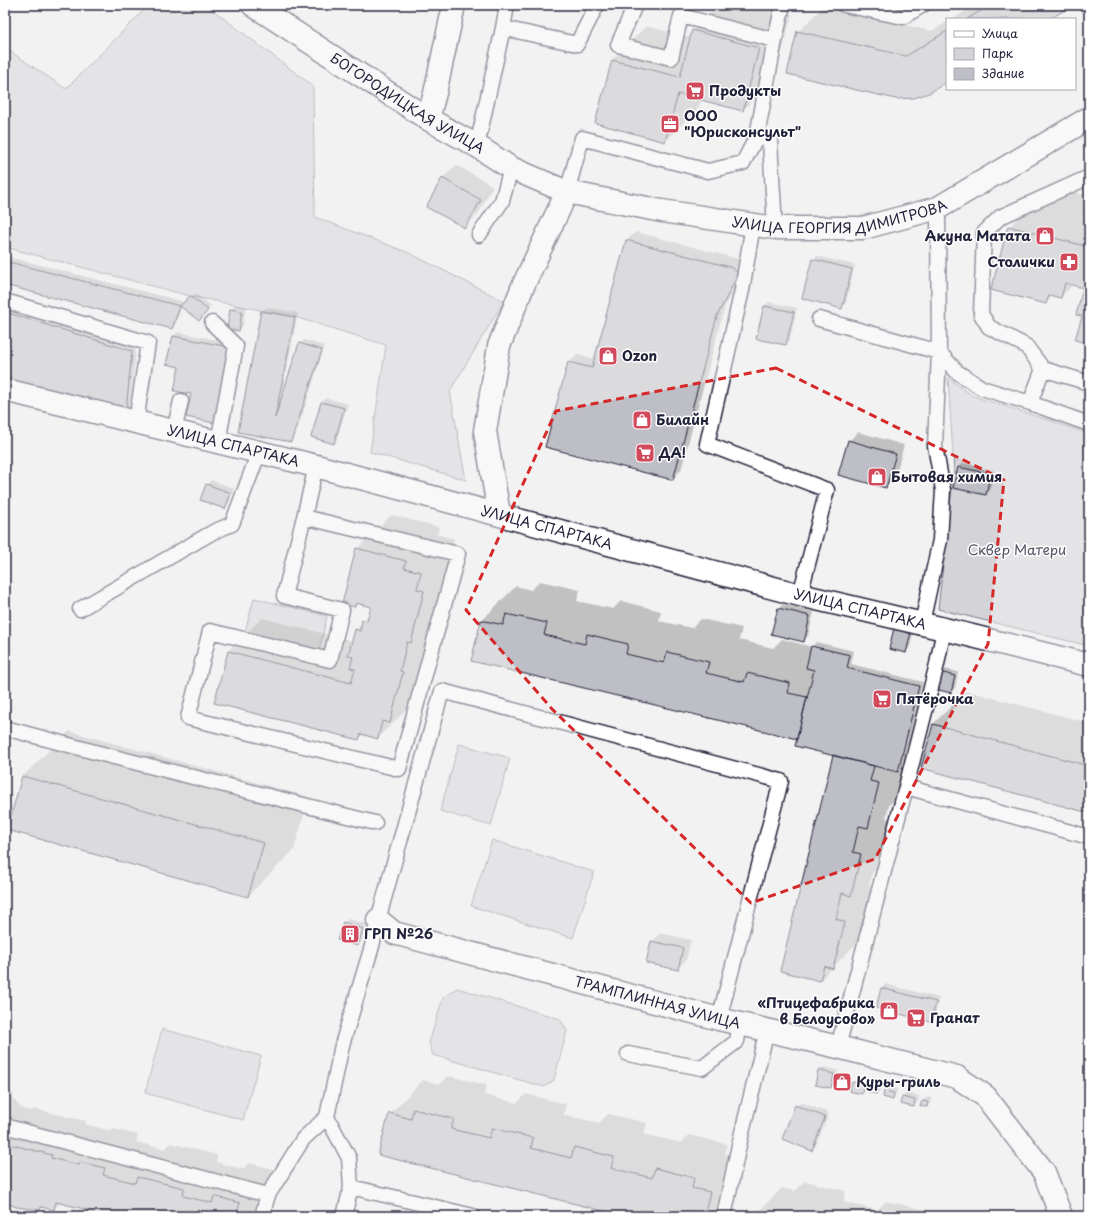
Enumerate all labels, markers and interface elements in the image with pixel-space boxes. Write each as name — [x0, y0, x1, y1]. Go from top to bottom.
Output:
legend — [946, 18, 1076, 90]
text: Улица — [982, 24, 1018, 42]
text: Парк — [982, 44, 1014, 62]
street label: БОГОРОДИЦКАЯ УЛИЦА — [326, 47, 489, 158]
text: Здание — [982, 64, 1024, 82]
supermarket icon: Продукты — [684, 80, 706, 102]
place label: Продукты — [709, 80, 781, 101]
place label: ООО "Юрисконсульт" — [684, 105, 801, 142]
office icon: ООО "Юрисконсульт" — [659, 113, 681, 135]
street label: УЛИЦА ГЕОРГИЯ ДИМИТРОВА — [731, 194, 951, 238]
place label: Акуна Матата — [925, 225, 1031, 246]
shop icon: Акуна Матата — [1034, 225, 1056, 247]
place label: Столички — [987, 251, 1055, 272]
pharmacy icon: Столички — [1058, 251, 1080, 273]
shop icon: Ozon — [597, 345, 619, 367]
place label: Ozon — [622, 345, 657, 366]
shop icon: Билайн — [631, 409, 653, 431]
place label: Билайн — [656, 409, 709, 430]
street label: УЛИЦА СПАРТАКА — [165, 419, 302, 472]
supermarket icon: ДА! — [634, 442, 656, 464]
place label: ДА! — [658, 442, 686, 463]
shop icon: Бытовая химия — [866, 466, 888, 488]
place label: Бытовая химия — [891, 466, 1002, 487]
street label: УЛИЦА СПАРТАКА — [479, 499, 615, 555]
park label: Сквер Матери — [968, 539, 1066, 560]
street label: УЛИЦА СПАРТАКА — [792, 583, 929, 635]
supermarket icon: Пятёрочка — [871, 688, 893, 710]
place label: Пятёрочка — [896, 688, 974, 709]
building icon: ГРП №26 — [339, 923, 361, 945]
place label: ГРП №26 — [364, 923, 433, 944]
street label: ТРАМПЛИННАЯ УЛИЦА — [572, 970, 743, 1034]
place label: «Птицефабрика в Белоусово» — [757, 992, 876, 1029]
shop icon: «Птицефабрика в Белоусово» — [878, 1000, 900, 1022]
supermarket icon: Гранат — [905, 1007, 927, 1029]
place label: Гранат — [930, 1007, 980, 1028]
shop icon: Куры-гриль — [831, 1071, 853, 1093]
place label: Куры-гриль — [856, 1071, 941, 1092]

